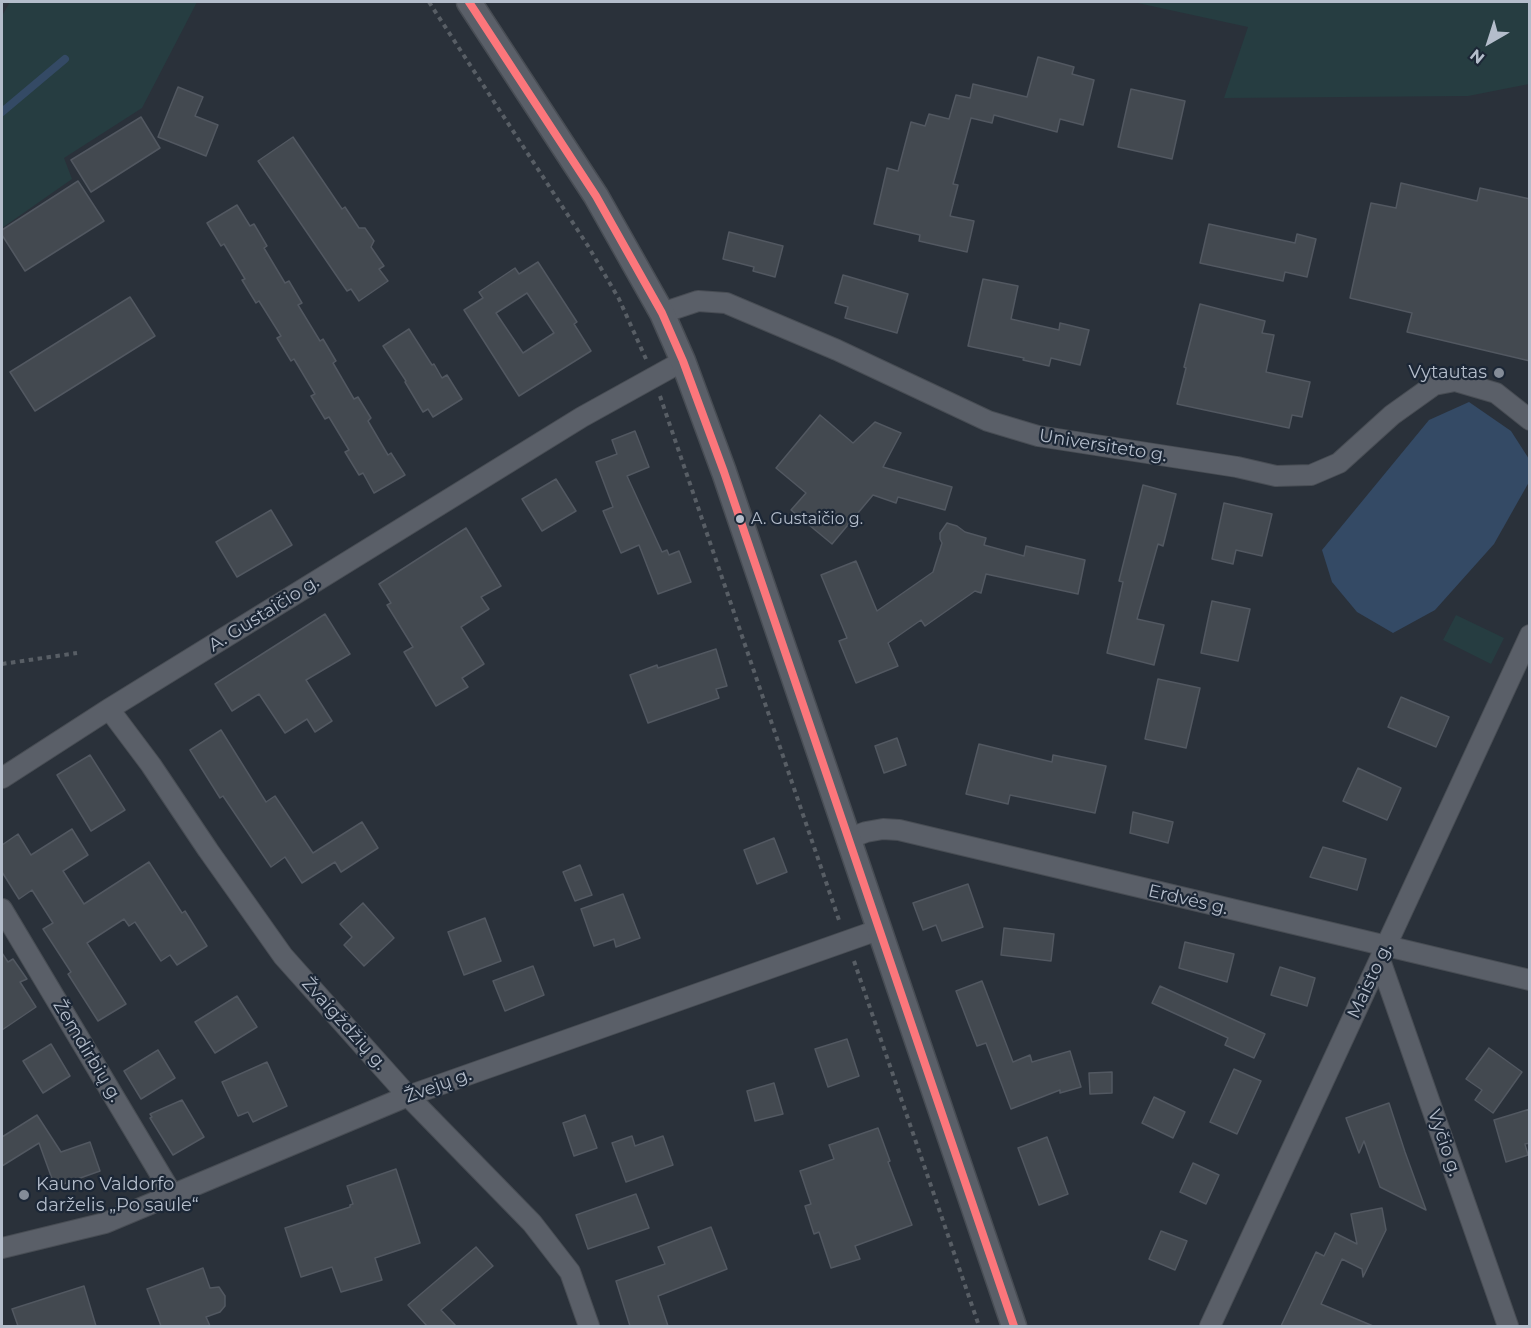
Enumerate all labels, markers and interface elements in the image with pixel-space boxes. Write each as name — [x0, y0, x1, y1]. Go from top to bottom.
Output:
north arrow — [1459, 12, 1519, 72]
text: N — [1466, 45, 1488, 68]
place label: Vytautas — [1409, 362, 1487, 384]
marker: Vytautas — [1492, 366, 1506, 380]
street label: Universiteto g. — [1037, 425, 1169, 467]
place label: A. Gustaičio g. — [751, 509, 863, 529]
marker: A. Gustaičio g. — [734, 513, 746, 525]
street label: A. Gustaičio g. — [205, 571, 323, 657]
street label: Erdvės g. — [1146, 880, 1230, 920]
street label: Maisto g. — [1343, 940, 1397, 1022]
street label: Žvaigždžių g. — [297, 973, 391, 1075]
street label: Žemdirbių g. — [48, 996, 126, 1106]
street label: Žvejų g. — [402, 1064, 474, 1108]
street label: Vyčio g. — [1423, 1107, 1465, 1179]
place label: Kauno Valdorfo darželis „Po saule“ — [36, 1174, 199, 1216]
marker: Kauno Valdorfo darželis „Po saule“ — [17, 1188, 31, 1202]

